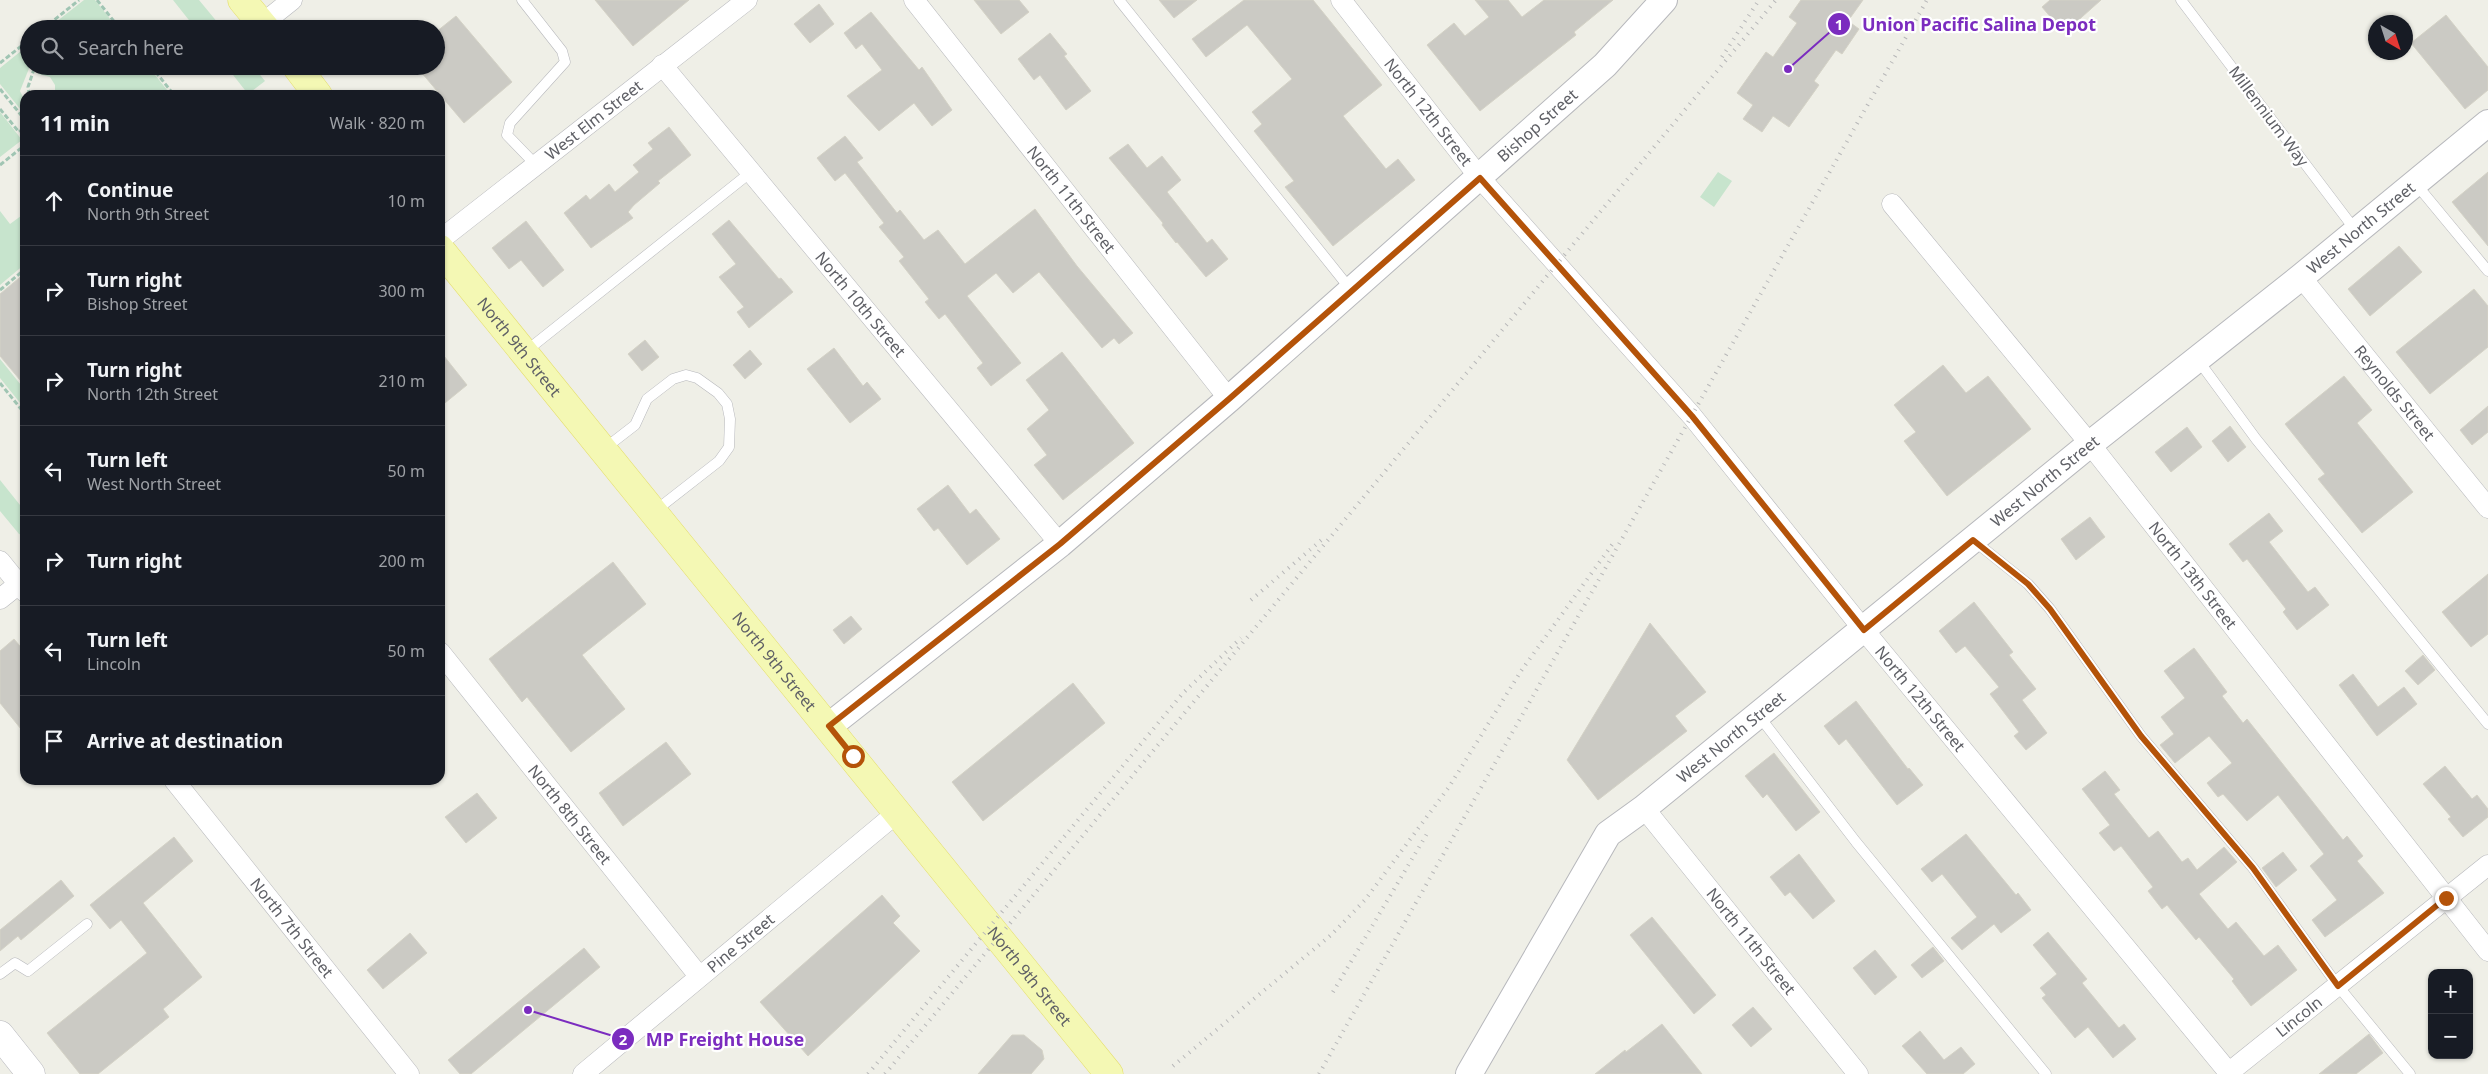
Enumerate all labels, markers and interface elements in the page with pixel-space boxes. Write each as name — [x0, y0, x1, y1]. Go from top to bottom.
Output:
callout: Union Pacific Salina Depot — [1827, 8, 2106, 41]
text: Union Pacific Salina Depot — [1862, 12, 2096, 36]
text: 1 — [1835, 14, 1843, 34]
north arrow — [2368, 15, 2413, 60]
search box — [20, 20, 445, 75]
icon: search — [38, 34, 66, 62]
text: Search here — [78, 35, 184, 61]
street label: North 12th Street — [1379, 53, 1478, 171]
street label: Millennium Way — [2224, 61, 2315, 171]
street label: West Elm Street — [540, 75, 647, 165]
street label: Bishop Street — [1492, 83, 1582, 167]
text: 11 min — [40, 109, 110, 137]
text: Walk · 820 m — [330, 112, 425, 134]
street label: North 11th Street — [1022, 141, 1121, 258]
street label: West North Street — [2302, 176, 2420, 279]
text: Continue — [87, 177, 173, 203]
icon: ahead — [40, 187, 68, 215]
text: 10 m — [388, 190, 425, 212]
text: North 9th Street — [87, 203, 209, 225]
street label: North 10th Street — [810, 247, 911, 362]
text: Turn right — [87, 267, 182, 293]
icon: right — [40, 277, 68, 305]
text: 300 m — [378, 280, 425, 302]
text: Bishop Street — [87, 293, 187, 315]
street label: North 9th Street — [472, 293, 566, 401]
street label: Reynolds Street — [2349, 340, 2440, 445]
text: Turn right — [87, 357, 182, 383]
icon: right — [40, 367, 68, 395]
text: 210 m — [378, 370, 425, 392]
text: North 12th Street — [87, 383, 218, 405]
street label: West North Street — [1986, 430, 2104, 532]
text: Turn left — [87, 447, 168, 473]
icon: left — [40, 457, 68, 485]
text: 50 m — [388, 460, 425, 482]
text: West North Street — [87, 473, 221, 495]
street label: North 13th Street — [2144, 517, 2242, 634]
icon: right — [40, 547, 68, 575]
text: Turn right — [87, 548, 182, 574]
text: 200 m — [378, 550, 425, 572]
street label: North 9th Street — [727, 607, 822, 716]
text: Turn left — [87, 627, 168, 653]
icon: left — [40, 637, 68, 665]
text: 50 m — [388, 640, 425, 662]
street label: North 12th Street — [1870, 641, 1971, 756]
text: Lincoln — [87, 653, 141, 675]
street label: West North Street — [1672, 686, 1790, 788]
icon: arrive — [40, 727, 68, 755]
text: Arrive at destination — [87, 728, 283, 754]
route start — [842, 745, 865, 768]
street label: North 8th Street — [523, 760, 617, 869]
street label: North 7th Street — [245, 873, 339, 982]
street label: North 11th Street — [1702, 883, 1801, 999]
route end — [2435, 887, 2458, 910]
street label: Pine Street — [702, 908, 779, 977]
street label: North 9th Street — [983, 922, 1077, 1030]
map controls — [2428, 969, 2473, 1059]
button: + — [2428, 969, 2473, 1014]
street label: Lincoln — [2271, 991, 2327, 1042]
button: − — [2428, 1014, 2473, 1059]
callout: MP Freight House — [610, 1023, 814, 1056]
text: MP Freight House — [646, 1027, 804, 1051]
text: 2 — [619, 1029, 628, 1049]

